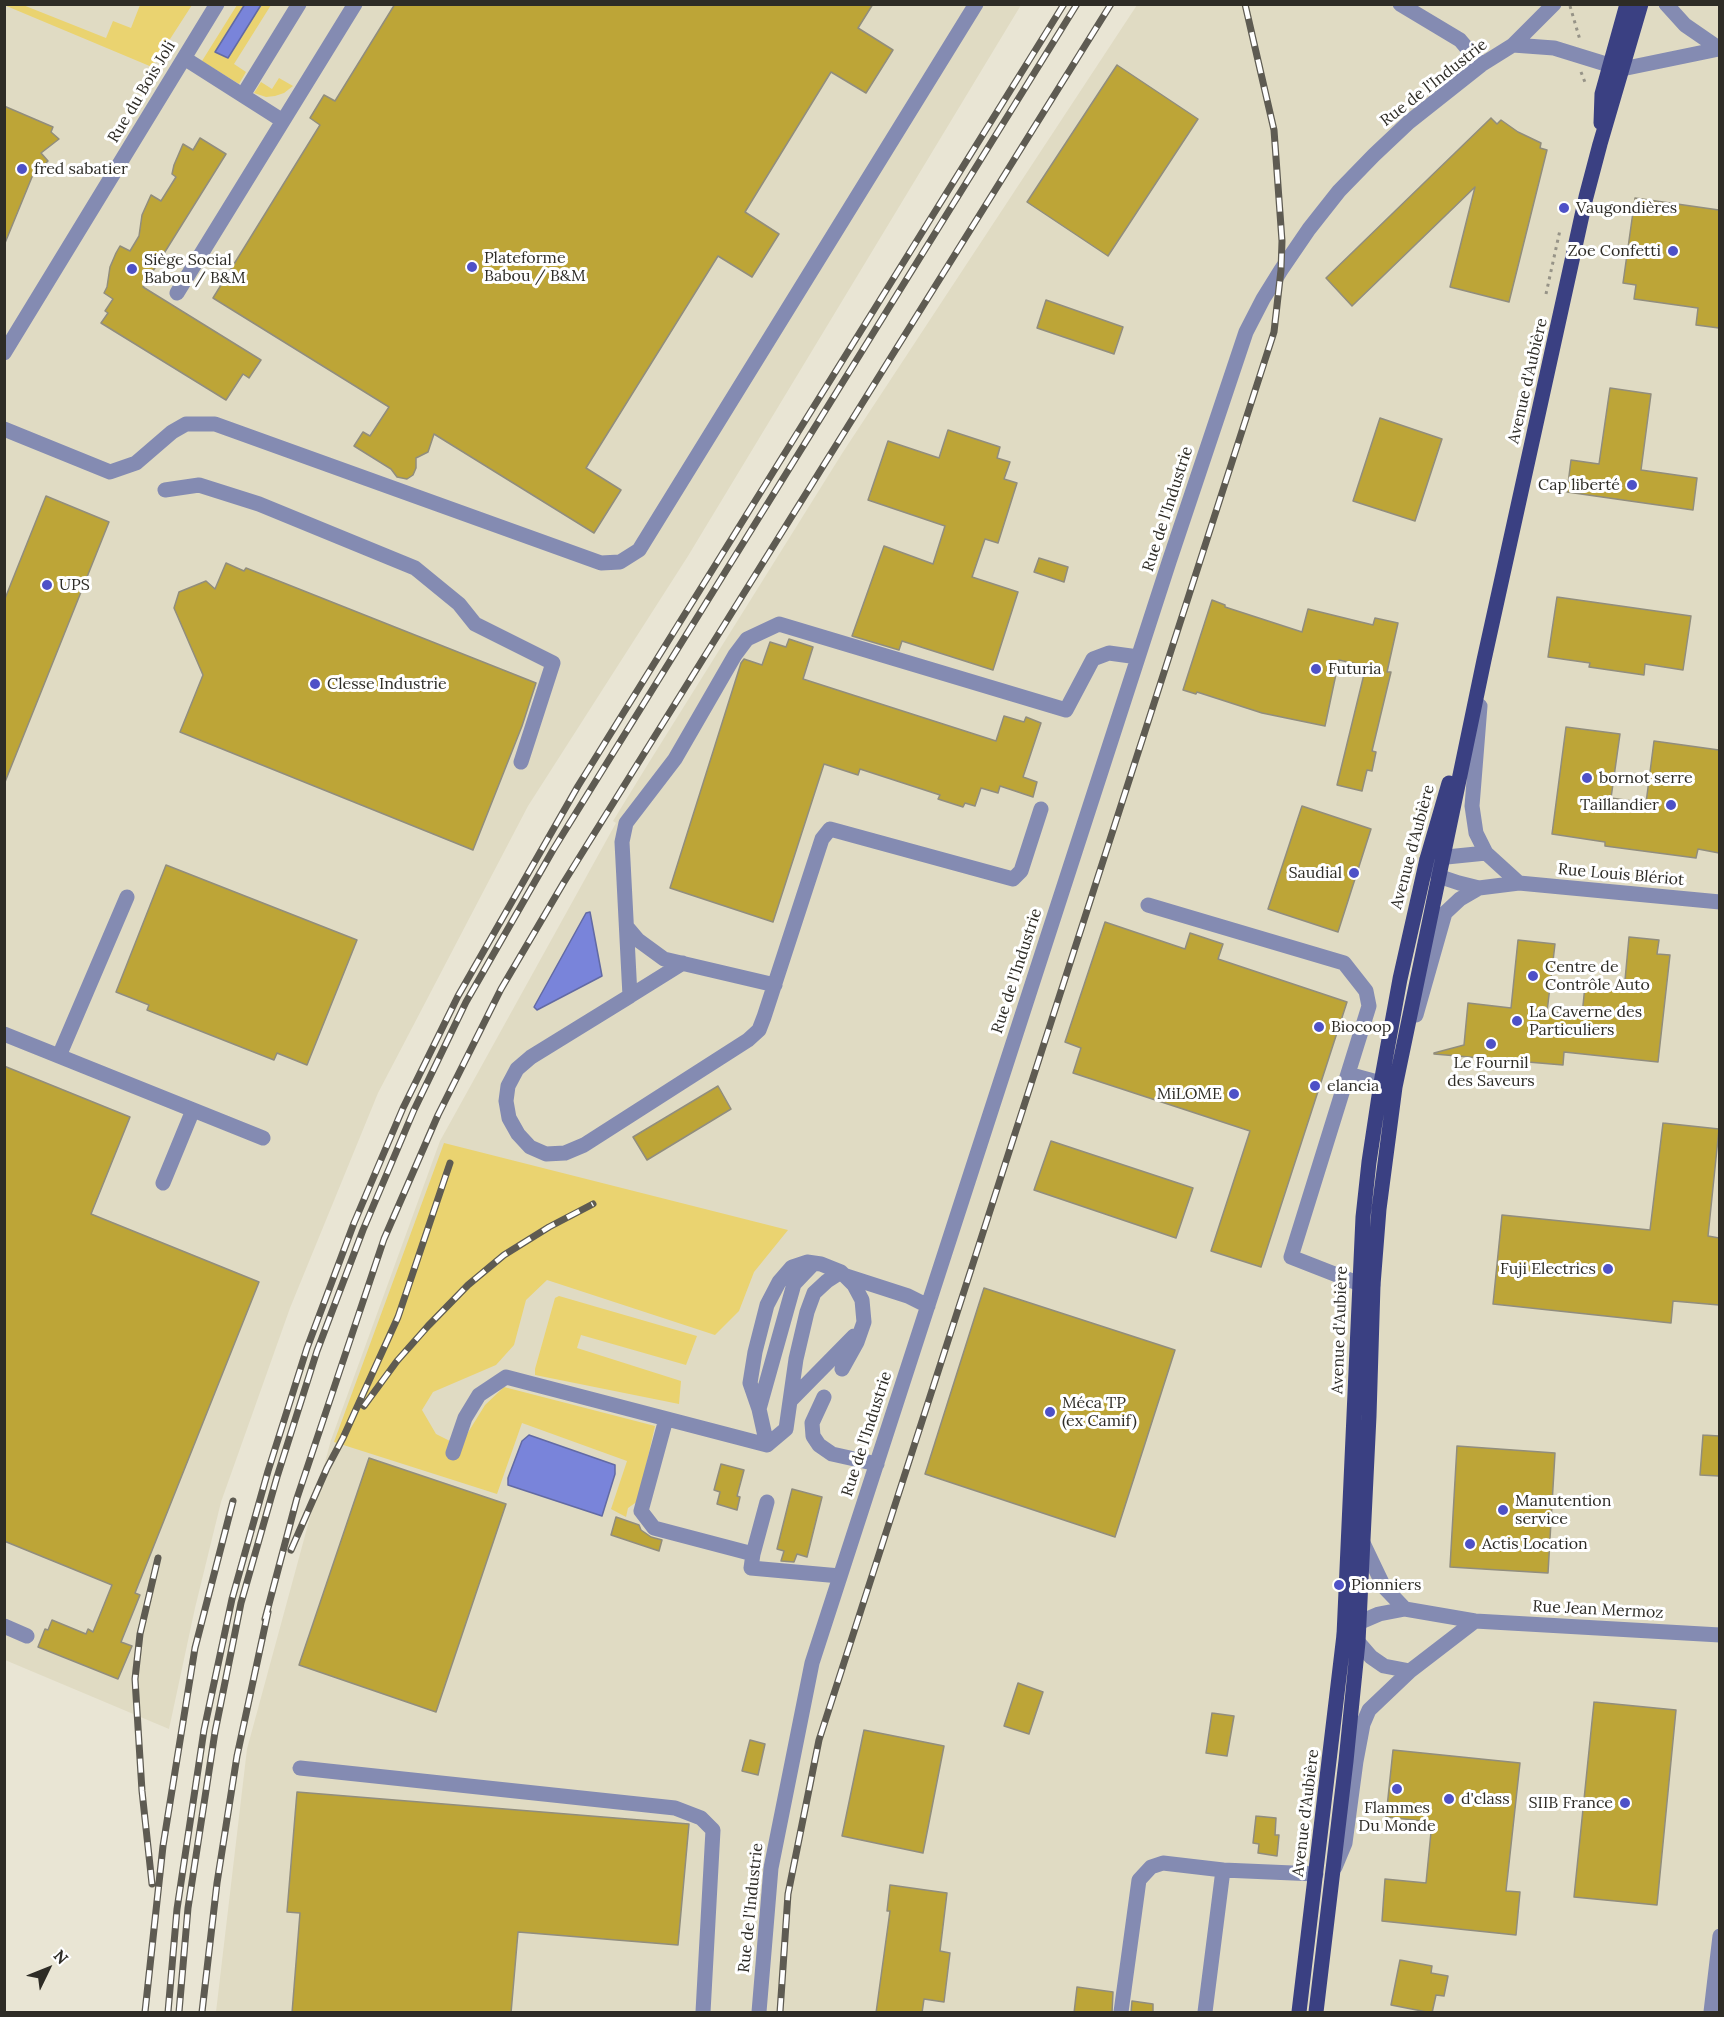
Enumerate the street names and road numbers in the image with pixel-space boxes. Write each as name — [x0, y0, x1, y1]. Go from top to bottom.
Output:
street label: Rue de l'Industrie — [1377, 35, 1491, 131]
street label: Rue du Bois Joli — [104, 38, 180, 146]
street label: Avenue d'Aubière — [1504, 316, 1552, 446]
street label: Rue de l'Industrie — [1139, 444, 1197, 574]
street label: Avenue d'Aubière — [1387, 783, 1439, 911]
street label: Rue Louis Blériot — [1557, 860, 1685, 890]
street label: Rue de l'Industrie — [988, 906, 1046, 1036]
street label: Avenue d'Aubière — [1328, 1266, 1352, 1394]
street label: Rue de l'Industrie — [838, 1369, 896, 1499]
street label: Rue Jean Mermoz — [1532, 1597, 1664, 1623]
street label: Avenue d'Aubière — [1289, 1748, 1323, 1878]
street label: Rue de l'Industrie — [735, 1842, 767, 1974]

